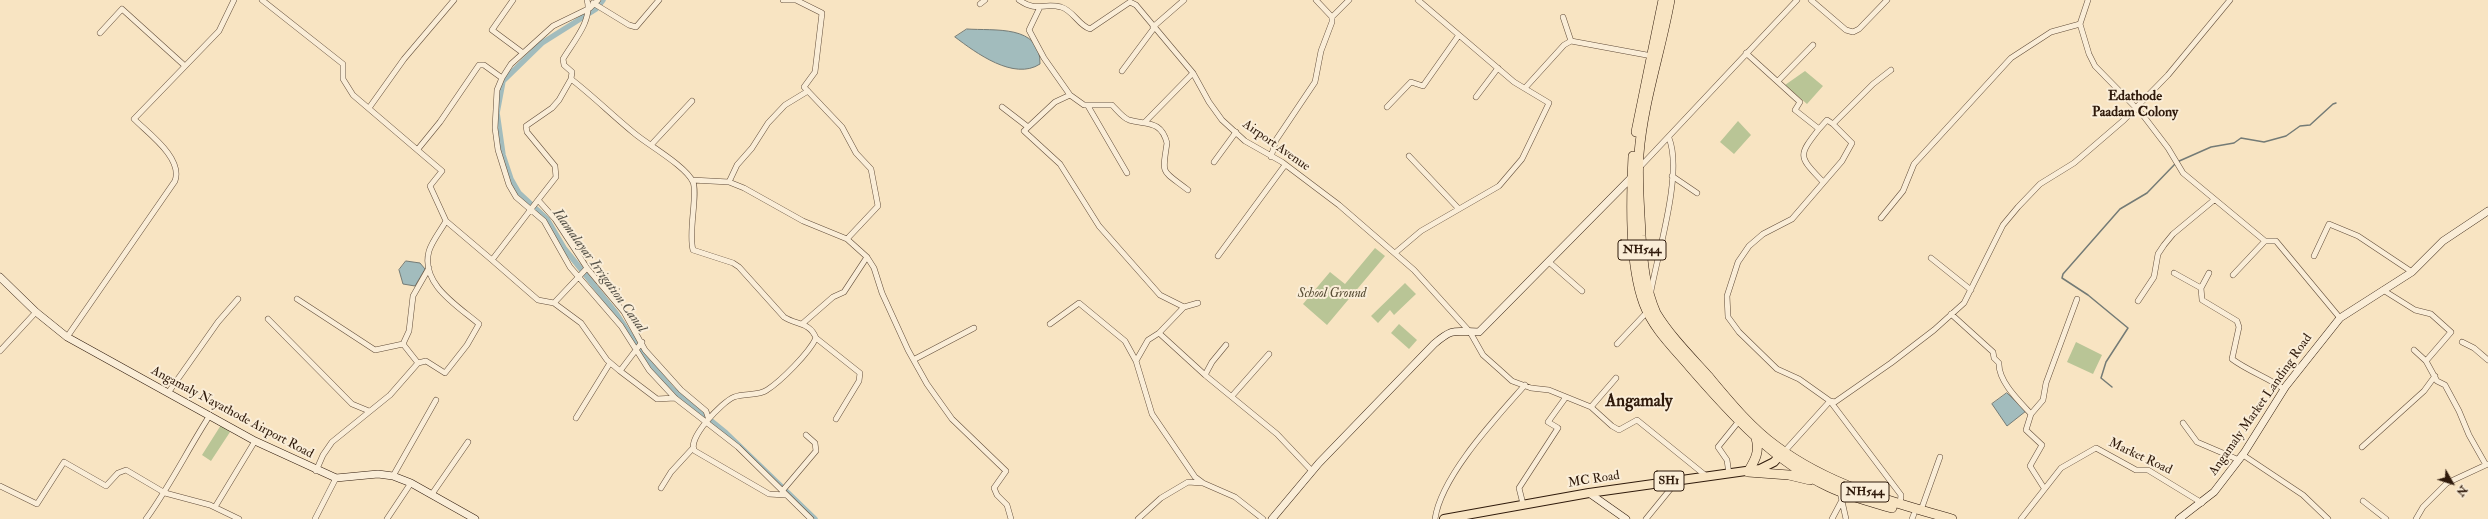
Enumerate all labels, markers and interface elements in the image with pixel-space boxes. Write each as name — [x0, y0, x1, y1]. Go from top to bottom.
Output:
district label: Edathode Paadam Colony — [2092, 89, 2178, 122]
street label: Airport Avenue — [1239, 117, 1313, 175]
water label: Idamalayar Irrigation Canal — [548, 206, 650, 336]
road number: NH544 — [1618, 240, 1666, 260]
park label: School Ground — [1298, 286, 1366, 302]
street label: Angamaly Market Landing Road — [2206, 331, 2316, 479]
street label: Angamaly Nayathode Airport Road — [148, 363, 316, 463]
district label: Angamaly — [1606, 392, 1672, 412]
street label: Market Road — [2106, 436, 2174, 478]
north arrow — [2432, 463, 2472, 503]
street label: MC Road — [1567, 468, 1621, 492]
road number: SH1 — [1654, 471, 1684, 491]
road number: NH544 — [1841, 482, 1889, 502]
text: N — [2454, 483, 2470, 499]

